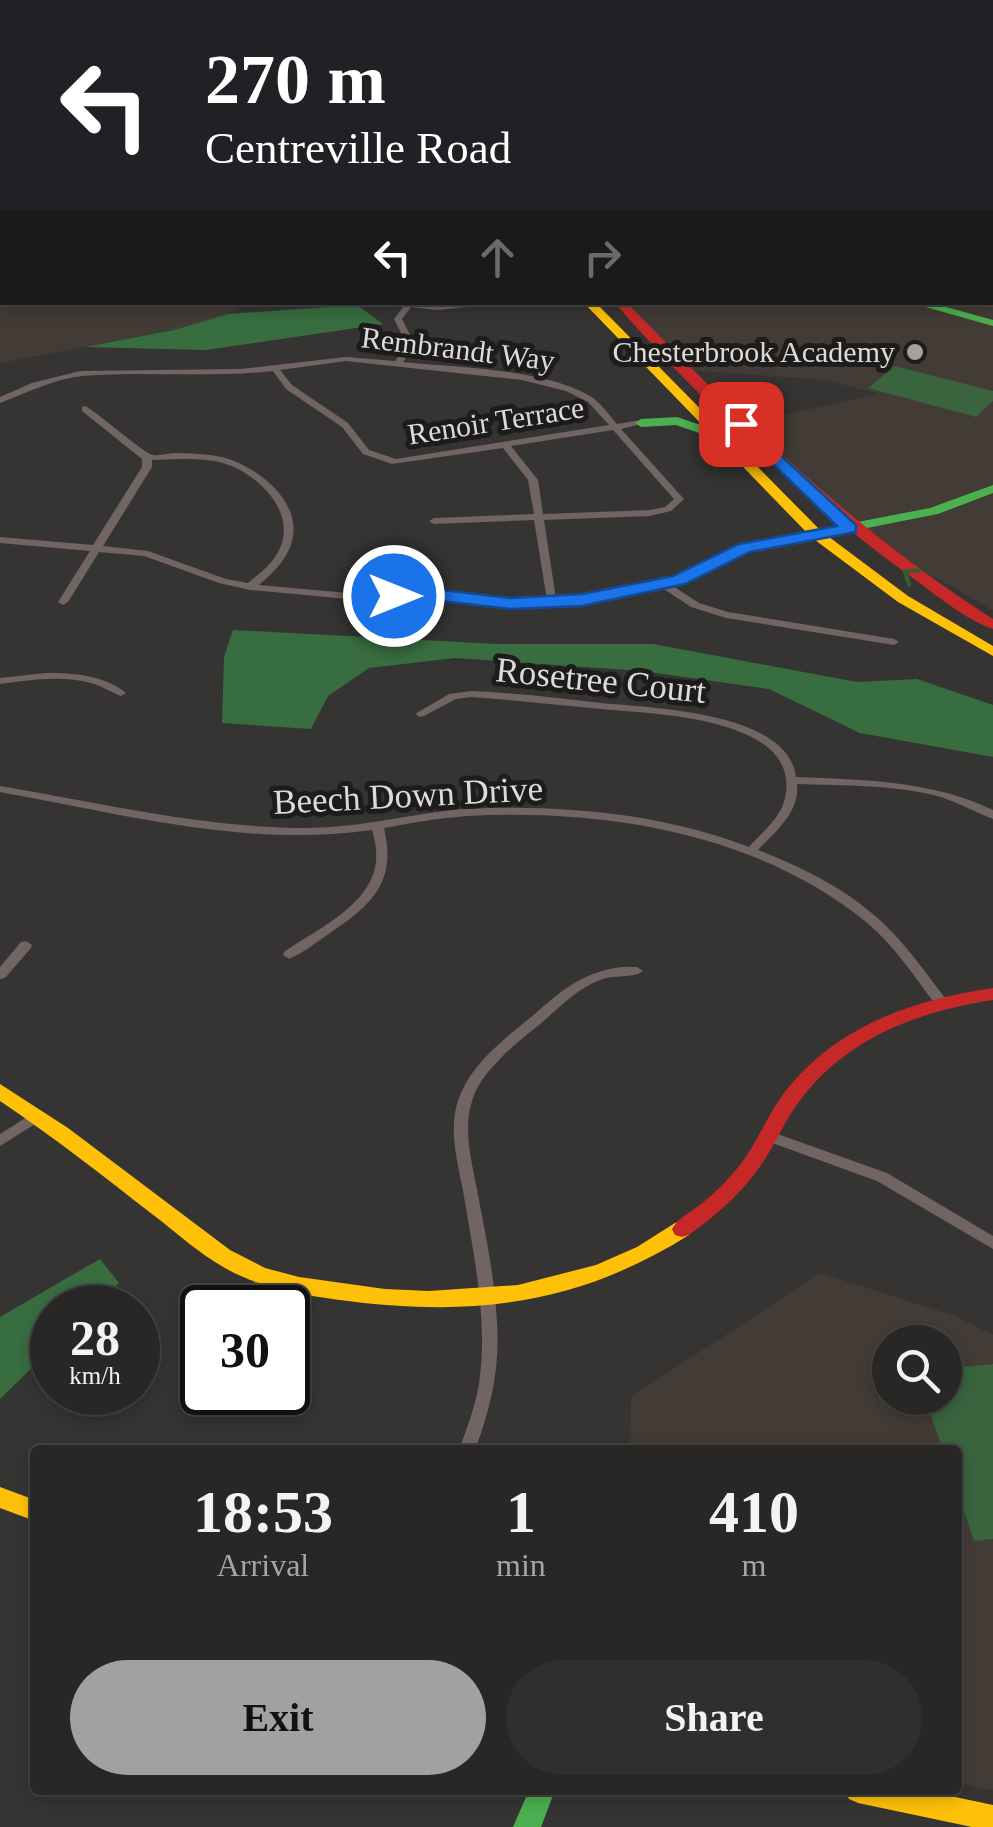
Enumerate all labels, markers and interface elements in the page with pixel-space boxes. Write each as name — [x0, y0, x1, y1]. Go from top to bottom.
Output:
icon: left — [40, 40, 170, 170]
text: 270 m — [205, 41, 386, 118]
text: Centreville Road — [205, 123, 511, 173]
icon: left — [365, 230, 420, 285]
icon: ahead — [470, 230, 525, 285]
icon: right — [575, 230, 630, 285]
street label: Rembrandt Way — [360, 320, 557, 377]
place label: Chesterbrook Academy — [613, 335, 895, 368]
marker: Chesterbrook Academy — [904, 341, 926, 363]
pin — [699, 382, 784, 467]
street label: Renoir Terrace — [405, 390, 586, 451]
icon: arrive — [714, 397, 769, 452]
position arrow — [342, 544, 446, 648]
one-way arrow — [902, 569, 921, 587]
street label: Rosetree Court — [494, 650, 708, 711]
street label: Beech Down Drive — [272, 769, 544, 822]
speed limit sign: 30 — [180, 1285, 310, 1415]
text: 28 — [70, 1310, 120, 1366]
map controls — [872, 1325, 962, 1415]
button: search — [872, 1325, 962, 1415]
text: km/h — [69, 1362, 121, 1389]
text: 18:53 — [193, 1479, 333, 1545]
text: 1 — [506, 1479, 536, 1545]
text: 410 — [709, 1479, 799, 1545]
text: Arrival — [217, 1547, 309, 1583]
text: min — [496, 1547, 546, 1583]
text: m — [741, 1547, 766, 1583]
button: Exit — [70, 1660, 486, 1775]
button: Share — [506, 1660, 922, 1775]

